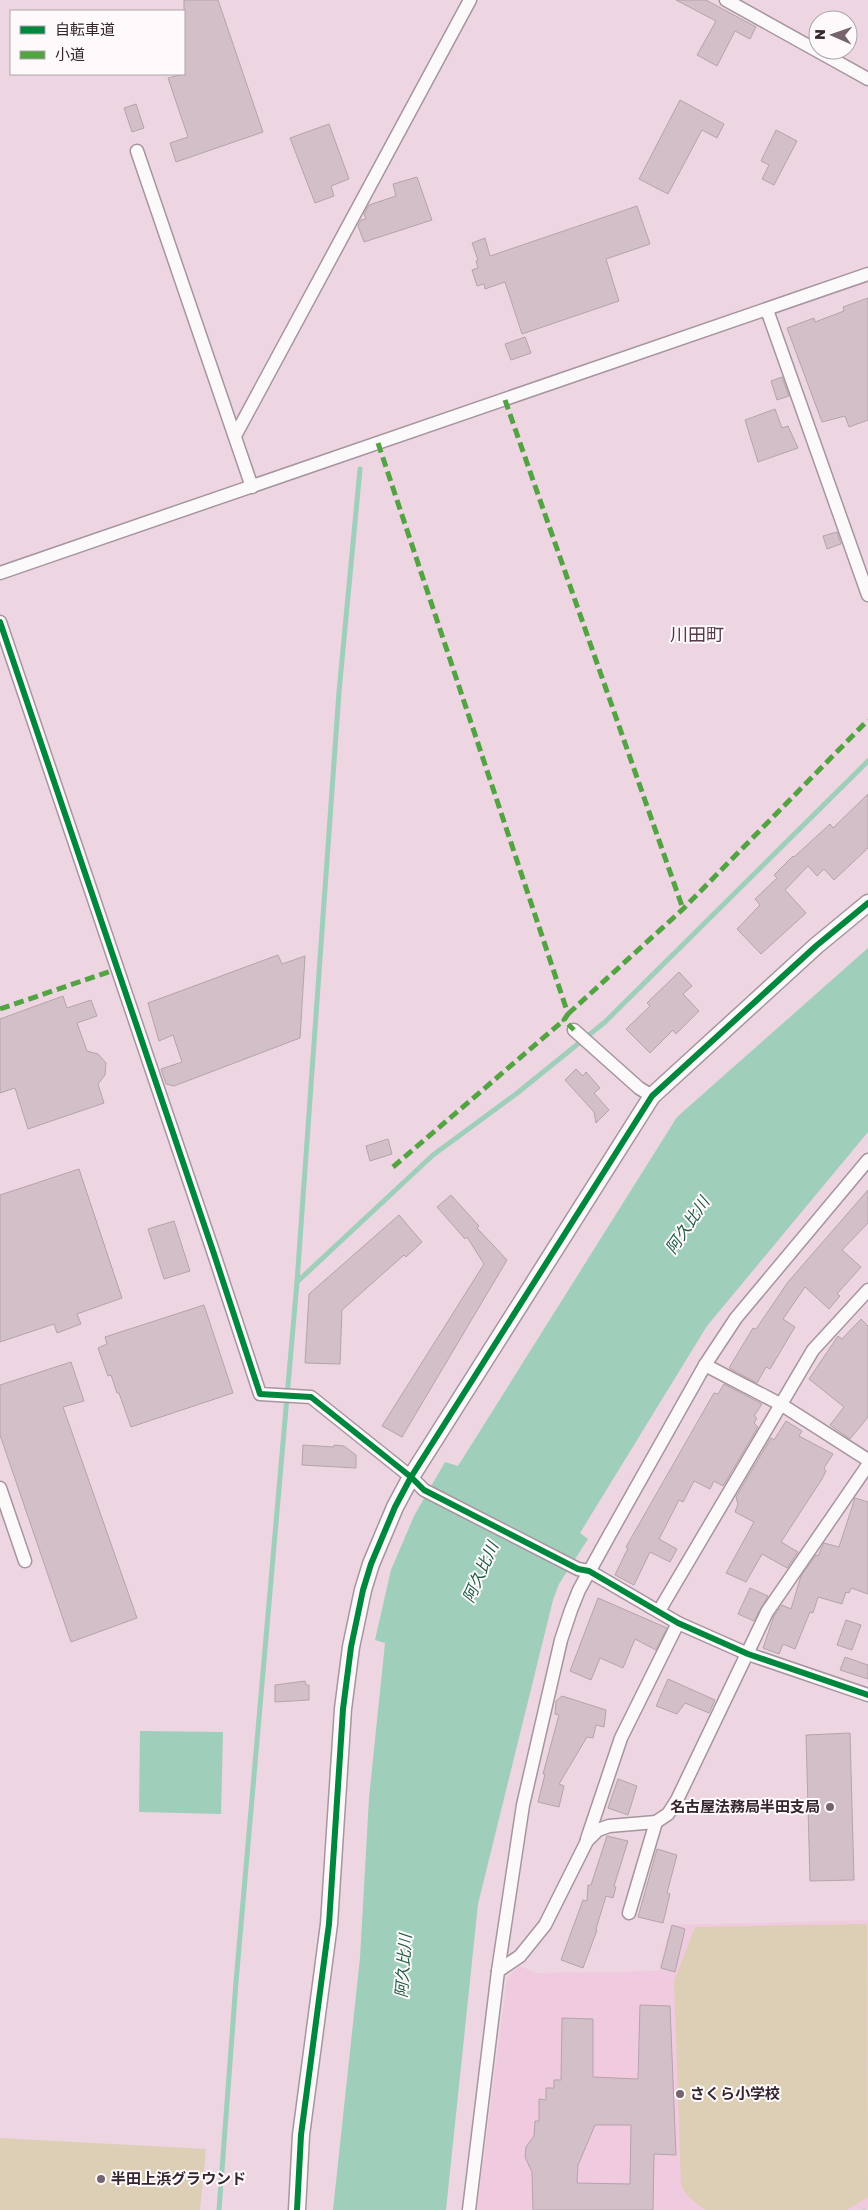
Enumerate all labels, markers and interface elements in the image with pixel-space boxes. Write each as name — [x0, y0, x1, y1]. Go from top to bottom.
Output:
legend — [10, 10, 185, 75]
north arrow — [808, 10, 858, 60]
text: 自転車道 — [55, 20, 115, 38]
text: N — [811, 29, 828, 40]
text: 小道 — [55, 45, 85, 63]
district label: 川田町 — [670, 623, 724, 645]
water label: 阿久比川 — [661, 1191, 714, 1257]
water label: 阿久比川 — [458, 1537, 503, 1605]
place label: 名古屋法務局半田支局 — [670, 1797, 820, 1815]
marker: 名古屋法務局半田支局 — [824, 1801, 836, 1813]
water label: 阿久比川 — [391, 1931, 415, 1999]
place label: さくら小学校 — [690, 2084, 780, 2102]
marker: さくら小学校 — [674, 2088, 686, 2100]
place label: 半田上浜グラウンド — [111, 2169, 246, 2187]
marker: 半田上浜グラウンド — [95, 2173, 107, 2185]

